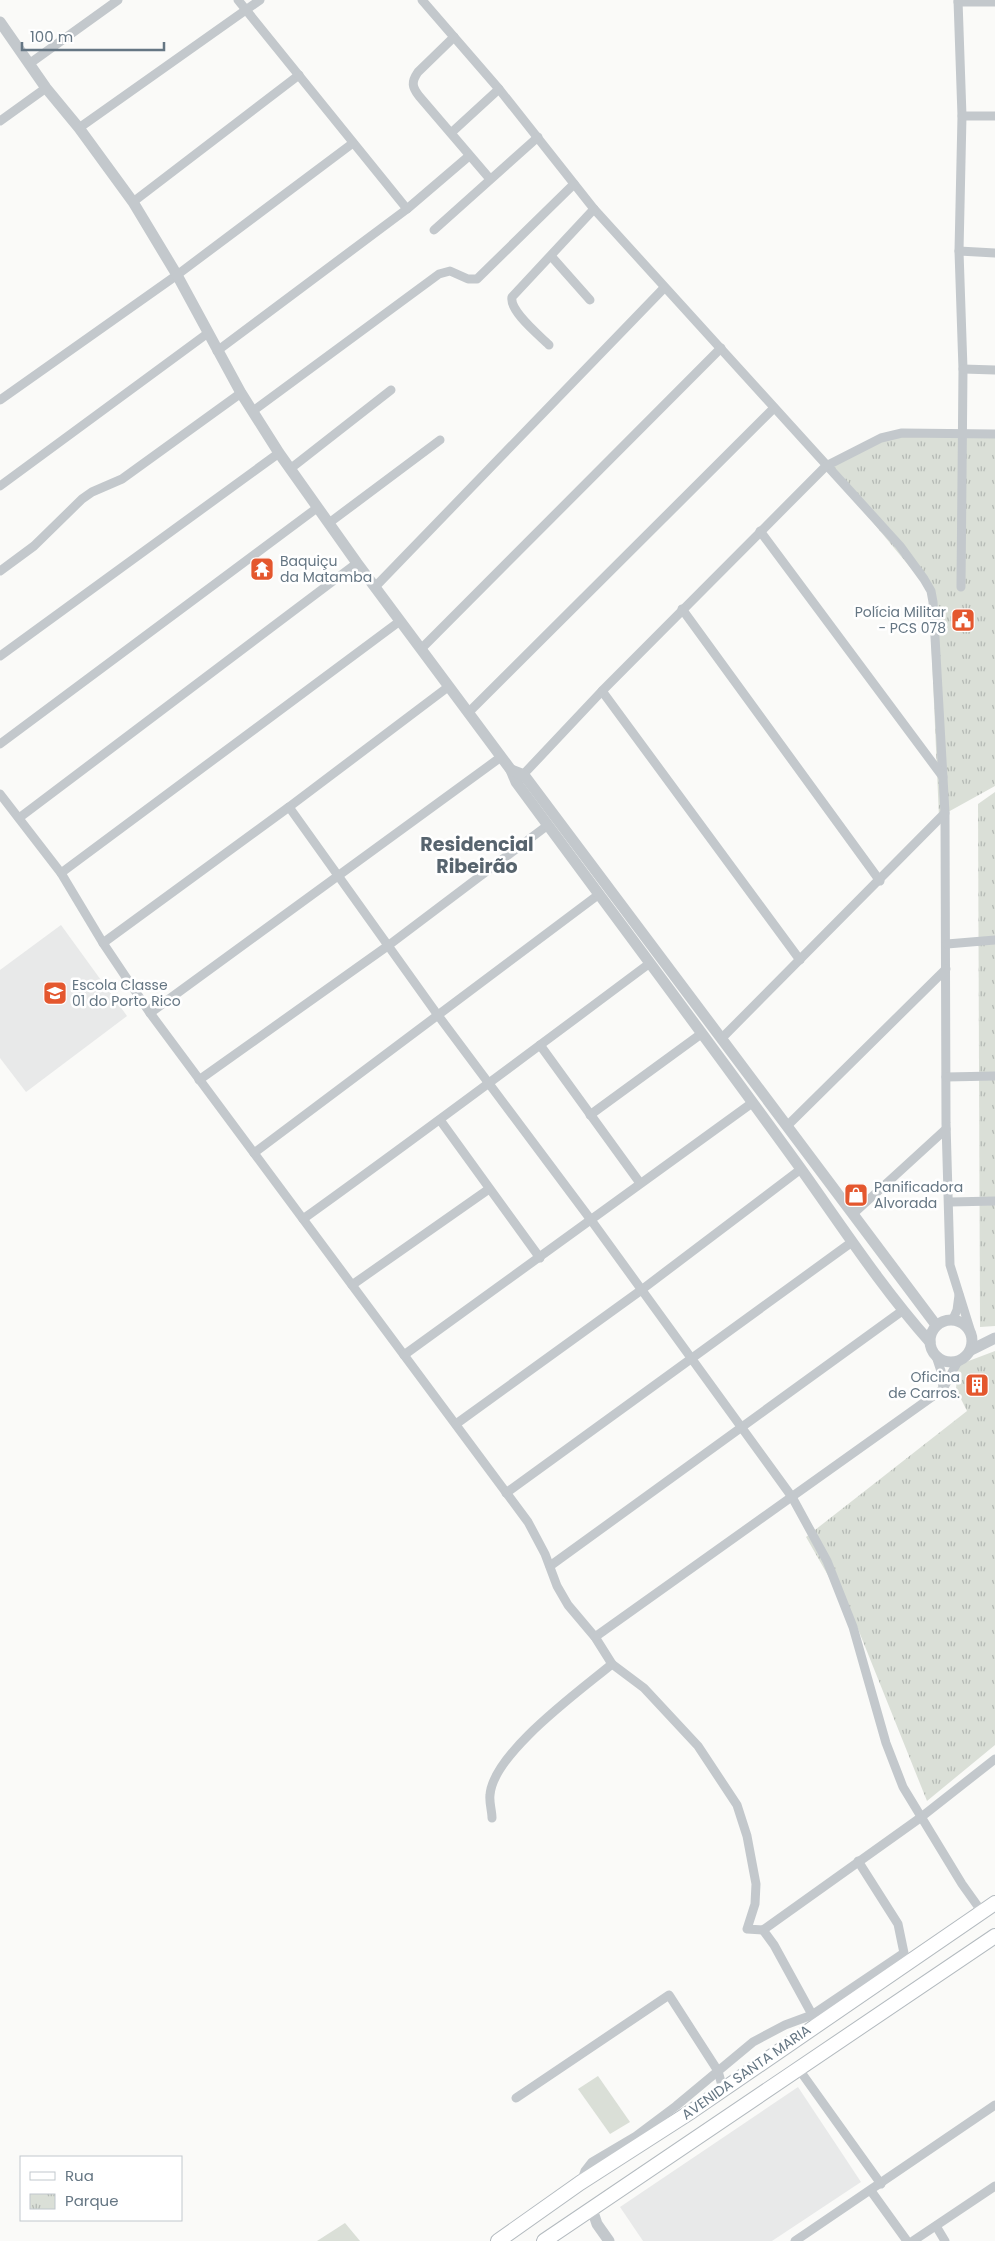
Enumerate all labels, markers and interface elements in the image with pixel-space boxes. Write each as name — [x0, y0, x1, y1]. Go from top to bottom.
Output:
scale bar — [22, 20, 165, 52]
text: 100 m — [30, 26, 73, 47]
place label: Baquiçu da Matamba — [280, 551, 372, 587]
temple icon: Baquiçu da Matamba — [249, 556, 275, 582]
place label: Polícia Militar - PCS 078 — [855, 602, 946, 638]
public building icon: Polícia Militar - PCS 078 — [950, 607, 976, 633]
district label: Residencial Ribeirão — [420, 831, 534, 880]
place label: Escola Classe 01 do Porto Rico — [72, 975, 181, 1011]
school or university icon: Escola Classe 01 do Porto Rico — [42, 980, 68, 1006]
place label: Panificadora Alvorada — [874, 1177, 963, 1213]
shop icon: Panificadora Alvorada — [843, 1182, 869, 1208]
place label: Oficina de Carros. — [888, 1367, 960, 1403]
building icon: Oficina de Carros. — [964, 1372, 990, 1398]
street label: AVENIDA SANTA MARIA — [677, 2020, 815, 2124]
legend — [20, 2156, 182, 2221]
text: Rua — [65, 2165, 94, 2186]
text: Parque — [65, 2190, 118, 2211]

